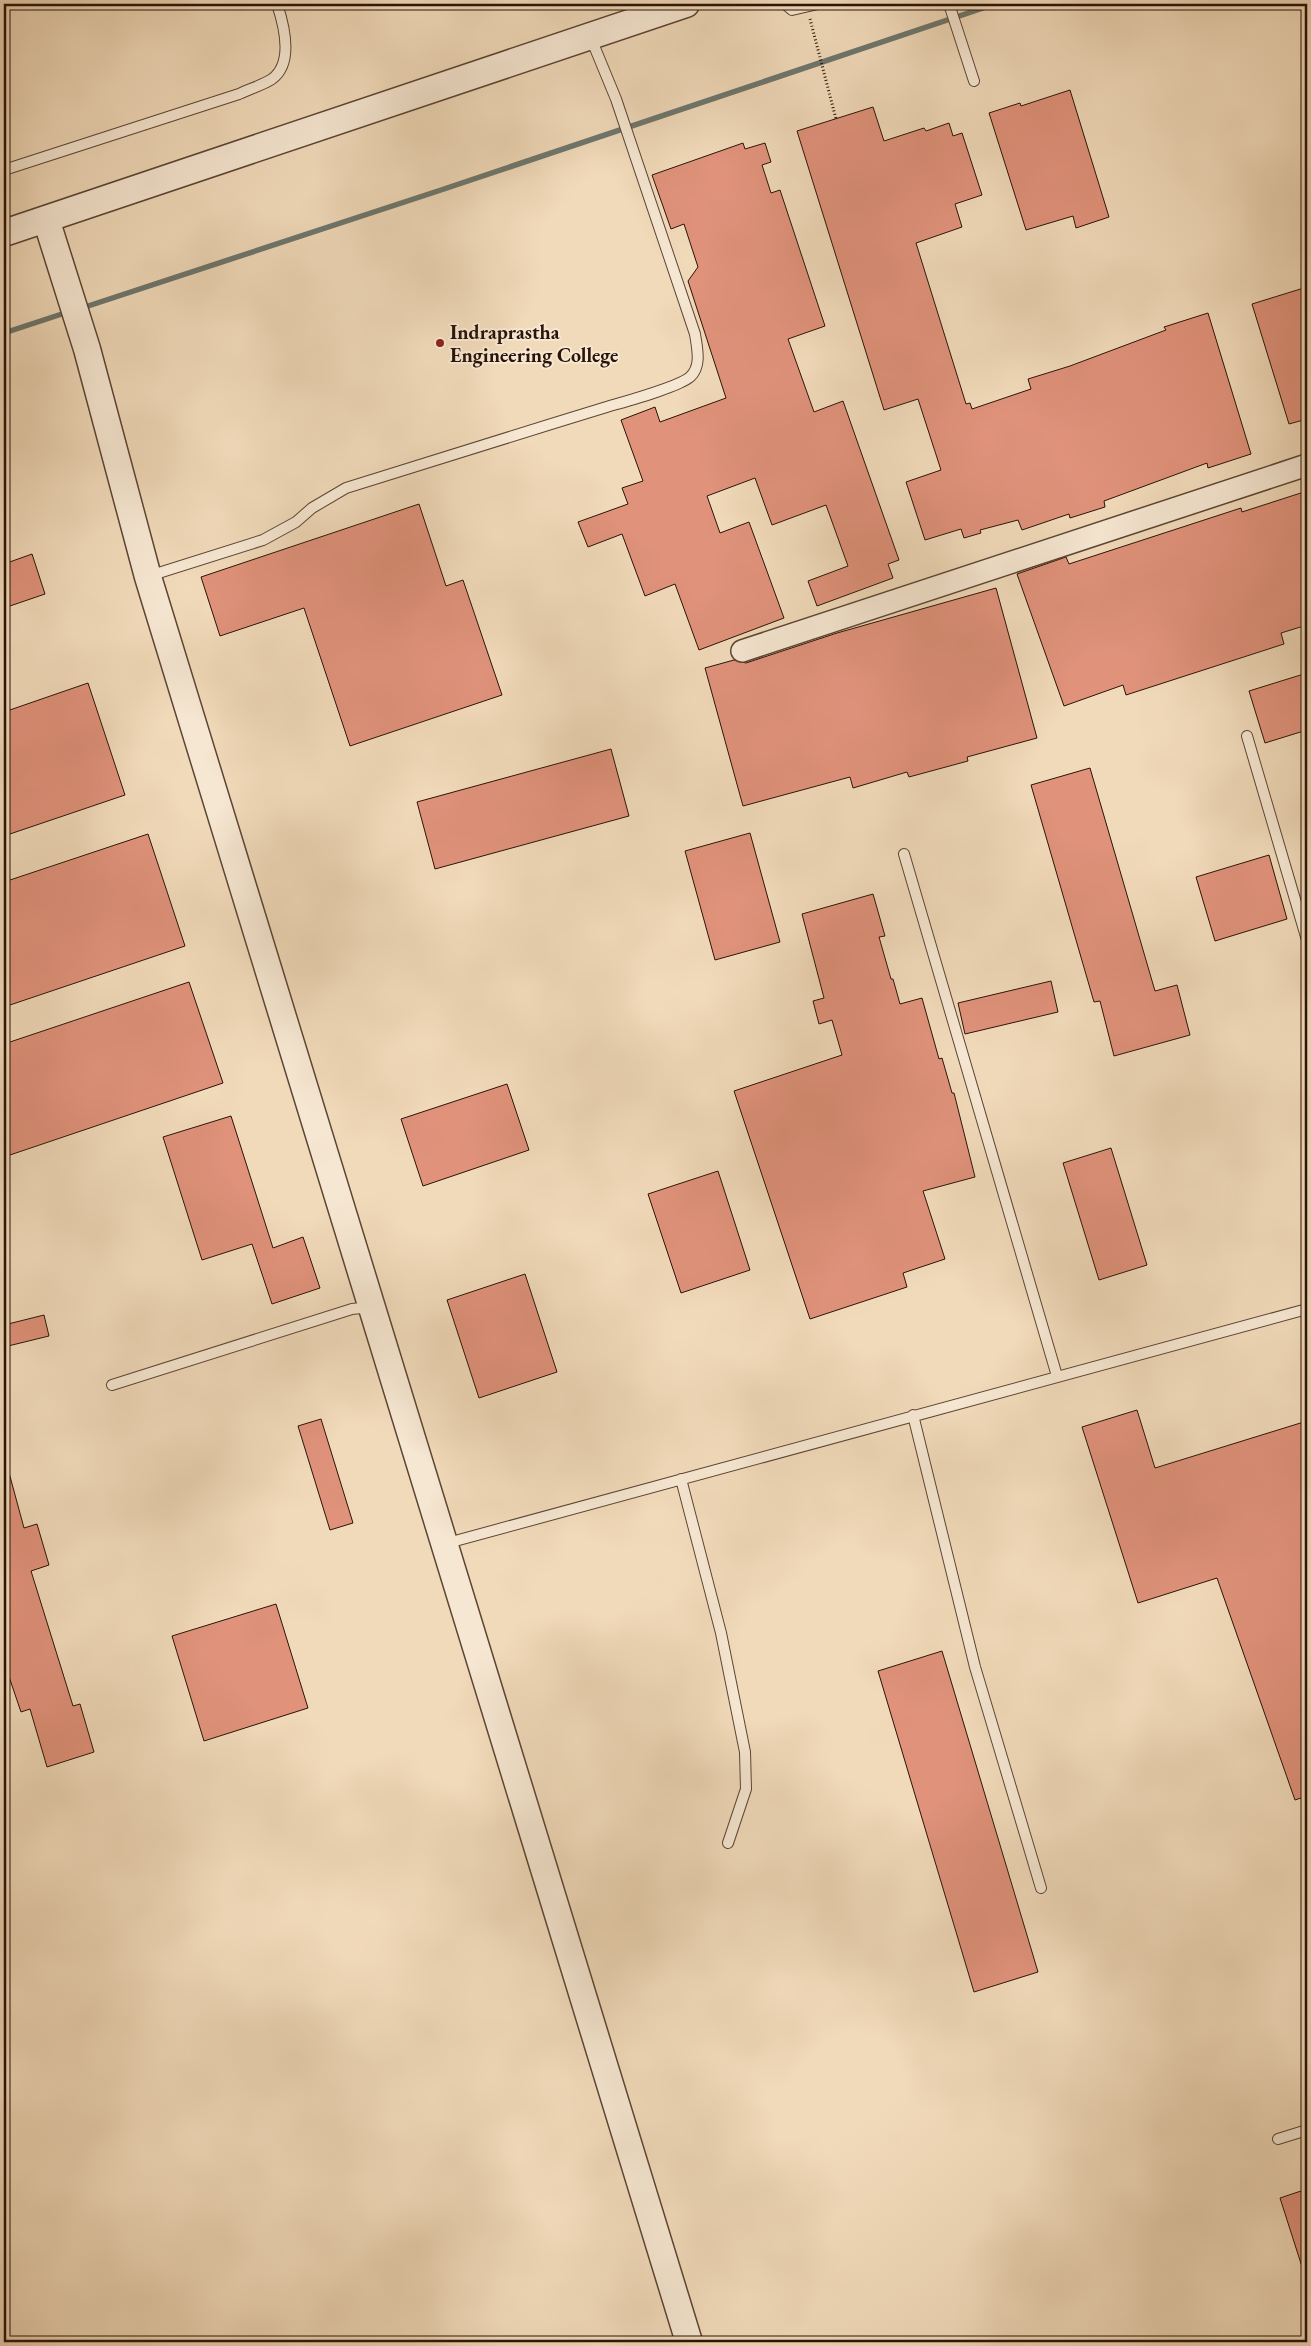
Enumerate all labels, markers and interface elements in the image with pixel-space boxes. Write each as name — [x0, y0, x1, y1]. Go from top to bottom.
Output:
place label: Indraprastha Engineering College — [450, 319, 618, 368]
marker: Indraprastha Engineering College — [434, 337, 446, 349]

